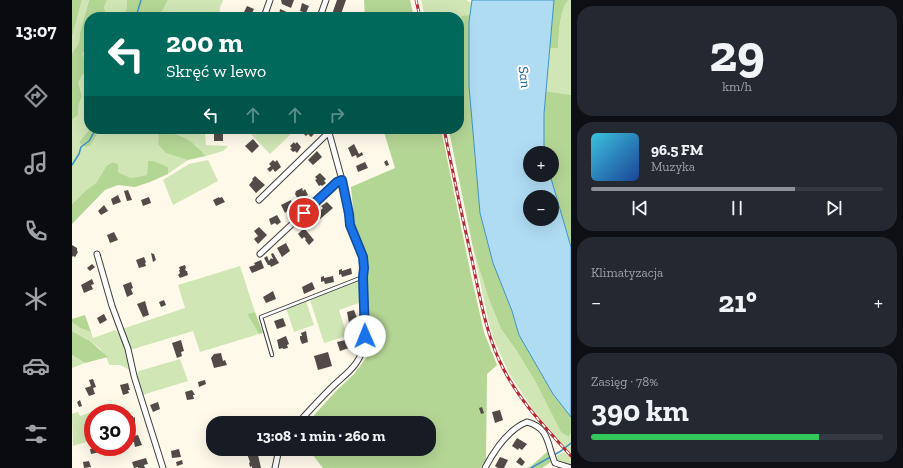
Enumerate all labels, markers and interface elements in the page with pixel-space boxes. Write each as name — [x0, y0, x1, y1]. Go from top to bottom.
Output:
text: 13:07 — [16, 20, 56, 42]
text: 29 — [709, 22, 765, 84]
text: 200 m — [166, 26, 243, 59]
icon: left — [100, 28, 152, 80]
text: Skręć w lewo — [166, 60, 266, 82]
water label: San — [515, 65, 534, 89]
text: km/h — [722, 79, 752, 94]
icon: directions — [22, 82, 50, 110]
icon: left — [200, 104, 222, 126]
icon: ahead — [242, 104, 264, 126]
icon: ahead — [284, 104, 306, 126]
icon: right — [326, 104, 348, 126]
text: 96.5 FM — [651, 141, 703, 159]
map controls — [523, 146, 559, 226]
button: + — [523, 146, 559, 182]
icon: music — [22, 149, 50, 177]
text: Muzyka — [651, 159, 695, 174]
button: − — [523, 190, 559, 226]
pin — [287, 196, 321, 230]
icon: previous — [629, 197, 651, 219]
icon: pause — [726, 197, 748, 219]
icon: next — [823, 197, 845, 219]
icon: arrive — [293, 202, 315, 224]
icon: phone — [22, 217, 50, 245]
text: Klimatyzacja — [591, 265, 663, 280]
text: 21° — [718, 284, 757, 320]
icon: climate — [22, 285, 50, 313]
text: − — [591, 289, 601, 316]
text: + — [874, 289, 883, 316]
position arrow — [344, 315, 386, 357]
icon: car — [22, 352, 50, 380]
text: Zasięg · 78% — [591, 374, 658, 389]
text: 390 km — [591, 393, 689, 429]
speed limit sign: 30 — [84, 404, 136, 456]
icon: filters — [22, 420, 50, 448]
text: 13:08 · 1 min · 260 m — [257, 427, 385, 445]

